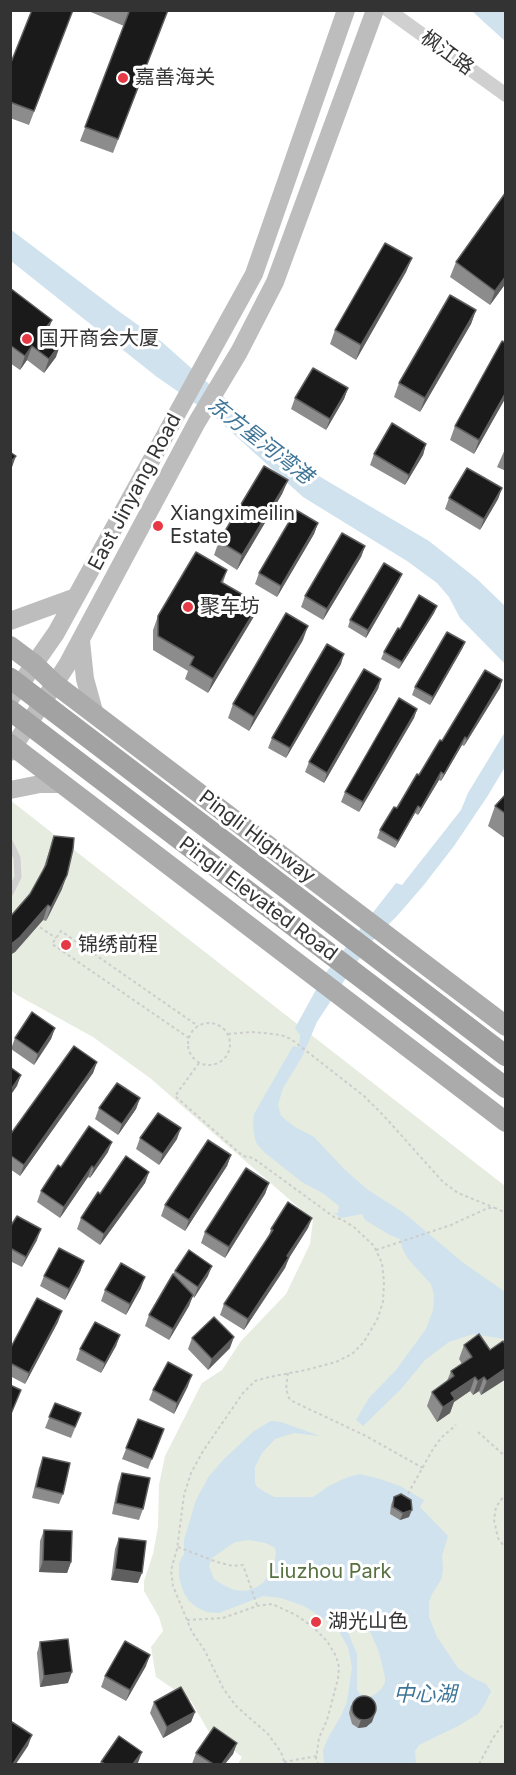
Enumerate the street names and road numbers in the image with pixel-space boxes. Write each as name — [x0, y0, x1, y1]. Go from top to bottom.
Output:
street label: 枫江路 — [416, 26, 478, 80]
street label: East Jinyang Road — [84, 410, 186, 574]
street label: Pingli Highway — [194, 785, 320, 889]
street label: Pingli Elevated Road — [174, 832, 342, 966]

